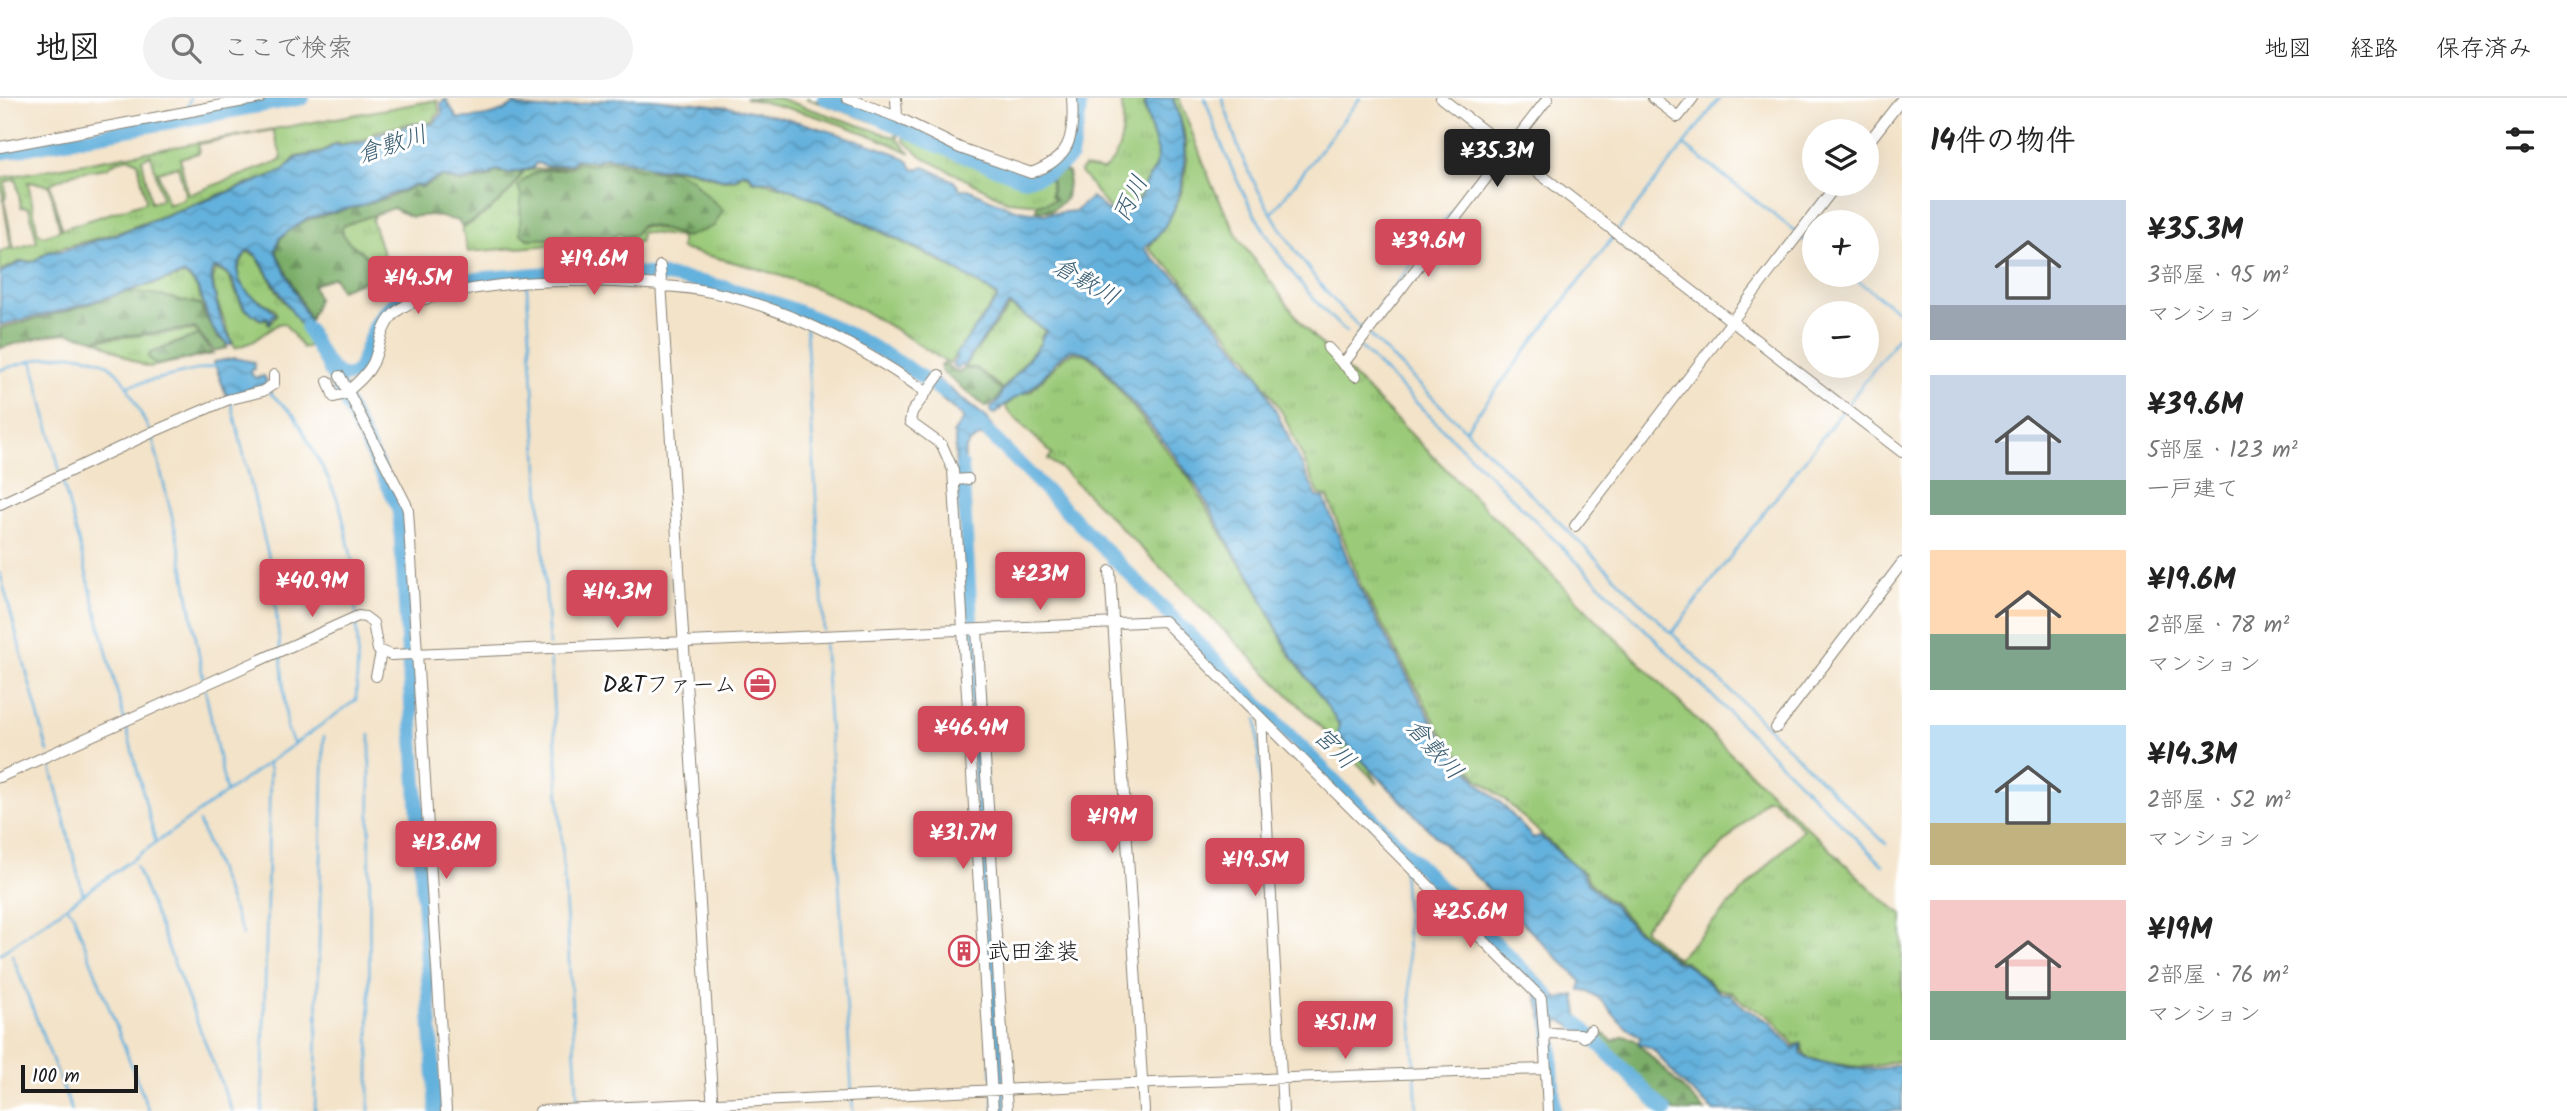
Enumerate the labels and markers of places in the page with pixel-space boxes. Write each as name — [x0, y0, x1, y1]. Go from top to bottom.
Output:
pin: ¥35.3M — [1440, 130, 1554, 189]
pin: ¥39.6M — [1371, 220, 1485, 279]
pin: ¥19.6M — [537, 238, 651, 297]
pin: ¥14.5M — [361, 256, 475, 316]
pin: ¥23M — [999, 552, 1081, 612]
pin: ¥40.9M — [255, 560, 369, 619]
pin: ¥14.3M — [560, 570, 674, 630]
office icon: D&Tファーム — [743, 667, 777, 701]
place label: D&Tファーム — [603, 668, 737, 704]
pin: ¥46.4M — [914, 706, 1028, 766]
pin: ¥19M — [1071, 796, 1153, 855]
pin: ¥31.7M — [906, 812, 1020, 871]
pin: ¥13.6M — [389, 822, 503, 881]
pin: ¥19.5M — [1198, 838, 1312, 898]
pin: ¥25.6M — [1413, 890, 1527, 950]
building icon: 武田塗装 — [947, 934, 981, 968]
place label: 武田塗装 — [987, 935, 1079, 971]
pin: ¥51.1M — [1288, 1002, 1402, 1061]

